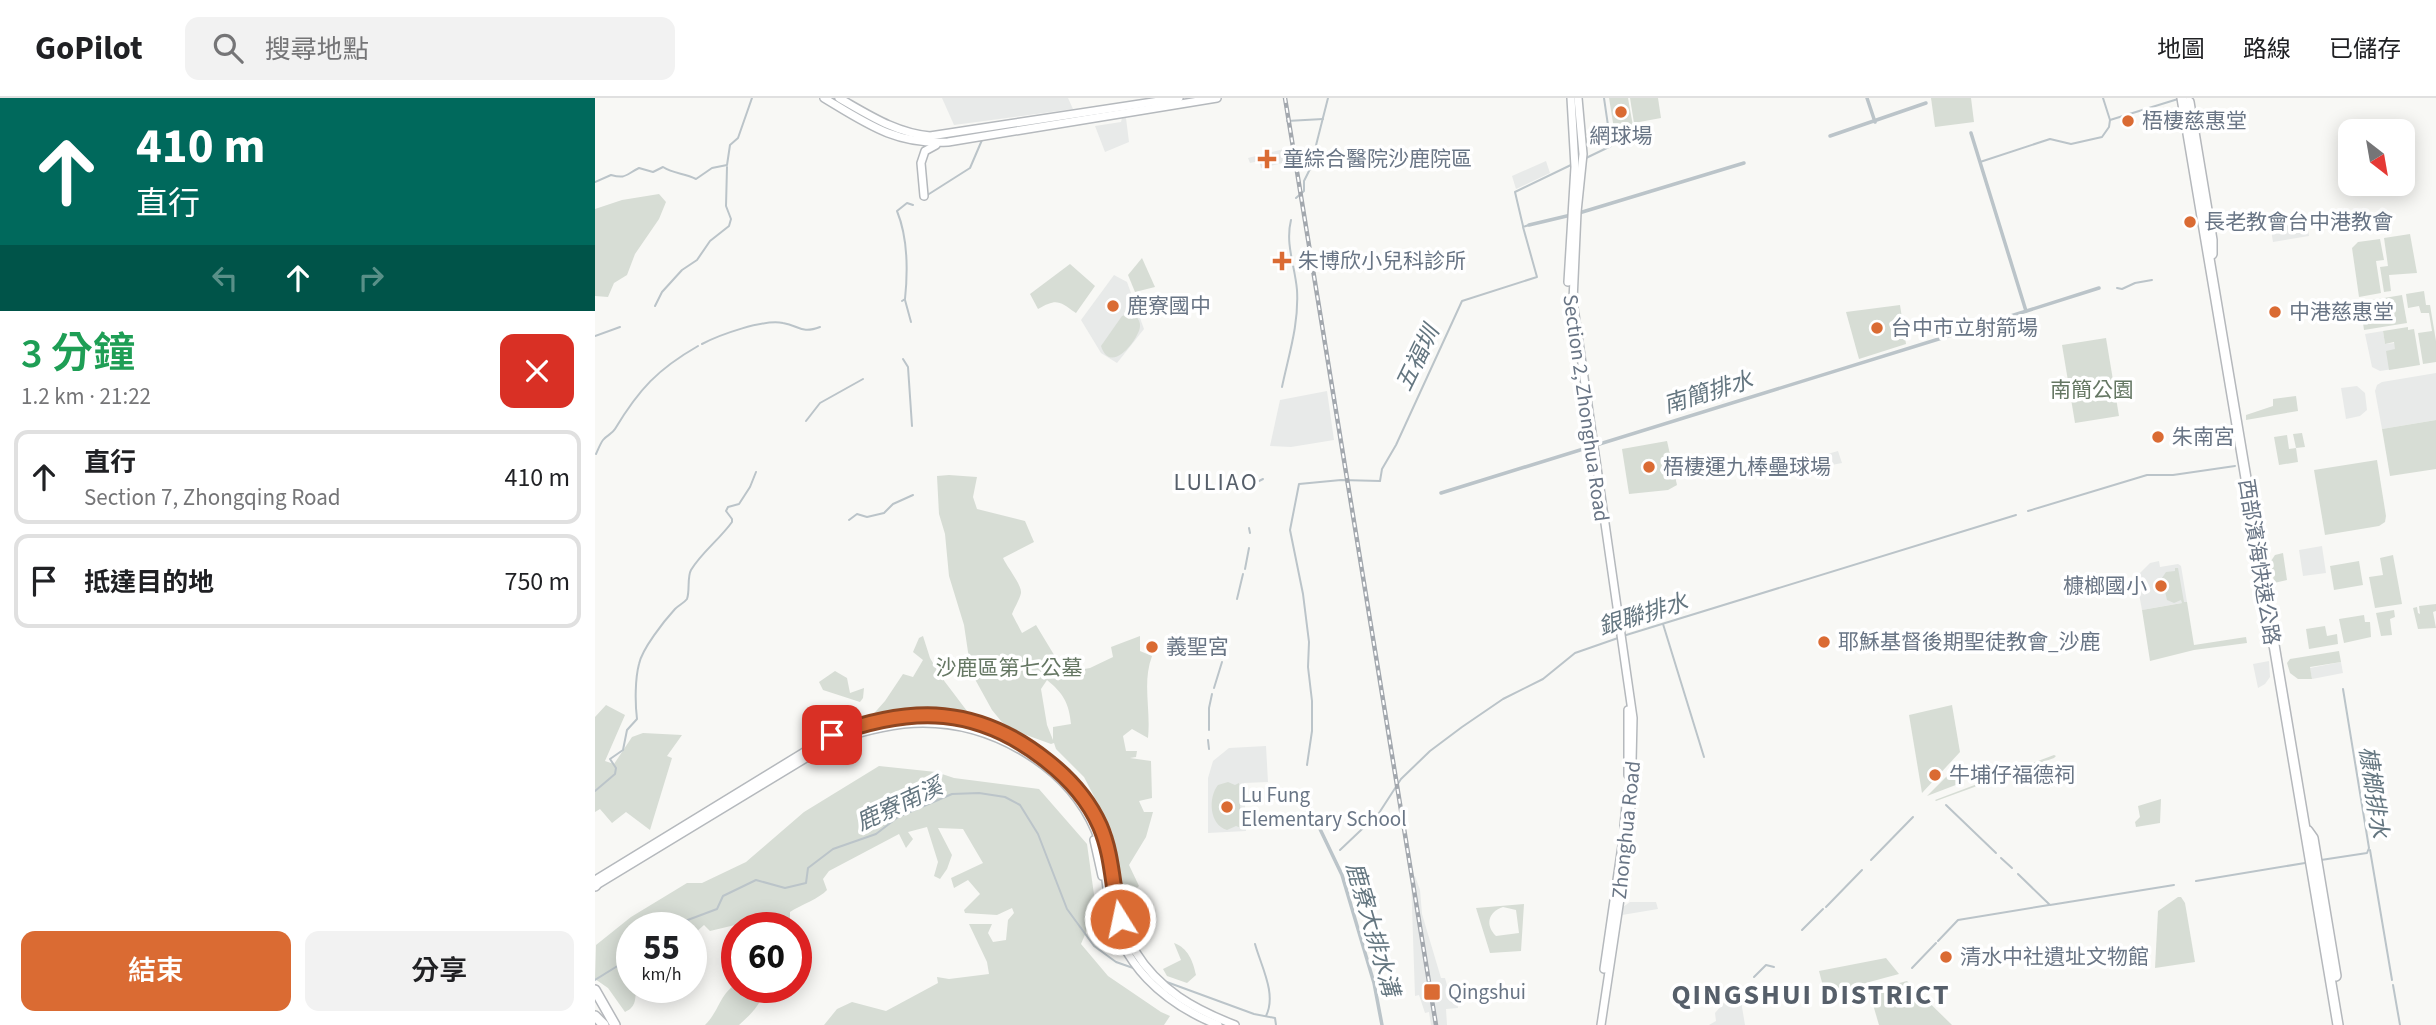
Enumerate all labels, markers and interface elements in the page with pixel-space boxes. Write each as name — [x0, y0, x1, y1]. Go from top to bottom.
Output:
search box — [185, 17, 675, 80]
text: GoPilot — [35, 25, 143, 72]
icon: search — [209, 29, 247, 67]
text: 搜尋地點 — [265, 31, 369, 68]
text: 地圖 — [2157, 32, 2205, 67]
text: 路線 — [2243, 32, 2291, 67]
text: 已儲存 — [2329, 32, 2401, 67]
marker: 網球場 — [1613, 104, 1629, 120]
place label: 梧棲慈惠堂 — [2142, 106, 2247, 136]
text: 410 m — [136, 112, 265, 182]
marker: 梧棲慈惠堂 — [2120, 113, 2136, 129]
north arrow — [2338, 119, 2415, 196]
map controls — [2338, 119, 2415, 196]
place label: 網球場 — [1590, 121, 1653, 151]
icon: ahead — [21, 126, 112, 217]
place label: 童綜合醫院沙鹿院區 — [1283, 144, 1472, 174]
marker: 童綜合醫院沙鹿院區 — [1257, 149, 1277, 169]
text: 直行 — [136, 181, 200, 227]
place label: 長老教會台中港教會 — [2204, 207, 2393, 237]
marker: 長老教會台中港教會 — [2182, 214, 2198, 230]
place label: 朱博欣小兒科診所 — [1298, 246, 1466, 276]
marker: 朱博欣小兒科診所 — [1272, 251, 1292, 271]
icon: left — [206, 259, 244, 297]
icon: ahead — [279, 259, 317, 297]
icon: right — [352, 259, 390, 297]
place label: 鹿寮國中 — [1127, 291, 1211, 321]
street label: Section 2, Zhonghua Road — [1555, 292, 1617, 524]
place label: 中港慈惠堂 — [2289, 297, 2394, 327]
marker: 鹿寮國中 — [1105, 298, 1121, 314]
marker: 中港慈惠堂 — [2267, 304, 2283, 320]
place label: 台中市立射箭場 — [1891, 313, 2038, 343]
water label: 五福圳 — [1387, 317, 1449, 396]
marker: 台中市立射箭場 — [1869, 320, 1885, 336]
text: 3 分鐘 — [21, 324, 135, 384]
button: close — [500, 334, 574, 408]
water label: 南簡排水 — [1659, 363, 1758, 422]
park label: 南簡公園 — [2050, 375, 2134, 405]
text: 1.2 km · 21:22 — [21, 380, 151, 413]
place label: 朱南宮 — [2172, 422, 2235, 452]
marker: 朱南宮 — [2150, 429, 2166, 445]
text: 直行 — [84, 444, 136, 481]
place label: 梧棲運九棒壘球場 — [1663, 452, 1831, 482]
icon: ahead — [25, 458, 63, 496]
text: 410 m — [504, 459, 570, 496]
marker: 梧棲運九棒壘球場 — [1641, 459, 1657, 475]
district label: LULIAO — [1173, 465, 1259, 500]
street label: 西部濱海快速公路 — [2231, 477, 2287, 647]
text: Section 7, Zhongqing Road — [84, 481, 341, 514]
icon: arrive — [25, 562, 63, 600]
text: 750 m — [504, 563, 570, 600]
text: 抵達目的地 — [84, 564, 214, 601]
place label: 槺榔國小 — [2063, 571, 2147, 601]
marker: 槺榔國小 — [2153, 578, 2169, 594]
water label: 銀聯排水 — [1594, 585, 1693, 644]
place label: 耶穌基督後期聖徒教會_沙鹿 — [1838, 627, 2101, 657]
place label: 義聖宮 — [1166, 632, 1229, 662]
marker: 耶穌基督後期聖徒教會_沙鹿 — [1816, 634, 1832, 650]
marker: 義聖宮 — [1144, 639, 1160, 655]
park label: 沙鹿區第七公墓 — [936, 653, 1083, 683]
pin — [802, 705, 862, 765]
icon: arrive — [813, 716, 851, 754]
water label: 槺榔排水 — [2351, 744, 2396, 841]
street label: Zhonghua Road — [1604, 759, 1648, 901]
place label: 牛埔仔福德祠 — [1949, 760, 2075, 790]
marker: 牛埔仔福德祠 — [1927, 767, 1943, 783]
water label: 鹿寮南溪 — [851, 769, 951, 839]
place label: Lu Fung Elementary School — [1241, 780, 1407, 834]
marker: Lu Fung Elementary School — [1219, 799, 1235, 815]
water label: 鹿寮大排水溝 — [1338, 858, 1408, 1003]
position arrow — [1083, 882, 1157, 956]
speed limit sign: 60 — [721, 912, 812, 1003]
text: 55 — [643, 923, 680, 973]
button: 結束 — [21, 931, 291, 1011]
button: 分享 — [305, 931, 574, 1011]
place label: 清水中社遺址文物館 — [1960, 942, 2149, 972]
marker: 清水中社遺址文物館 — [1938, 949, 1954, 965]
text: km/h — [642, 962, 681, 987]
district label: QINGSHUI DISTRICT — [1671, 975, 1951, 1015]
place label: Qingshui — [1448, 977, 1526, 1007]
marker: Qingshui — [1422, 982, 1442, 1002]

